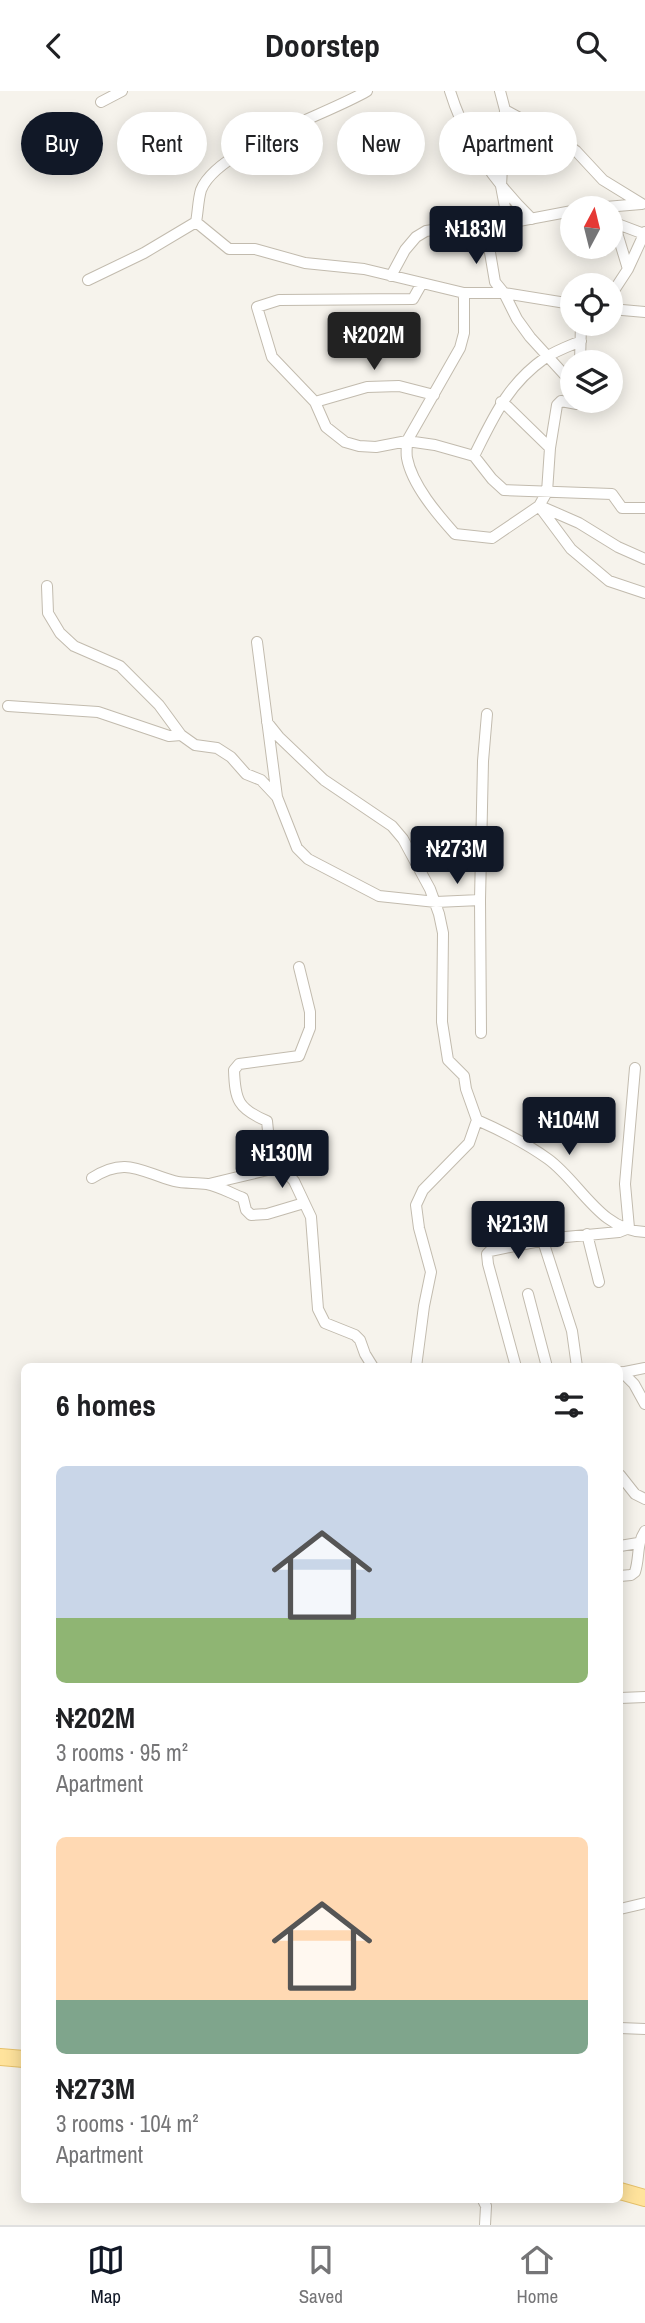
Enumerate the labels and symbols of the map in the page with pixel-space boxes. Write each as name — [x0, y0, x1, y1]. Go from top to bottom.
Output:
north arrow — [560, 196, 623, 259]
pin: ₦183M — [427, 207, 525, 266]
pin: ₦202M — [325, 313, 423, 372]
pin: ₦273M — [408, 827, 506, 886]
pin: ₦104M — [520, 1097, 618, 1157]
pin: ₦130M — [233, 1131, 331, 1190]
pin: ₦213M — [469, 1201, 567, 1261]

